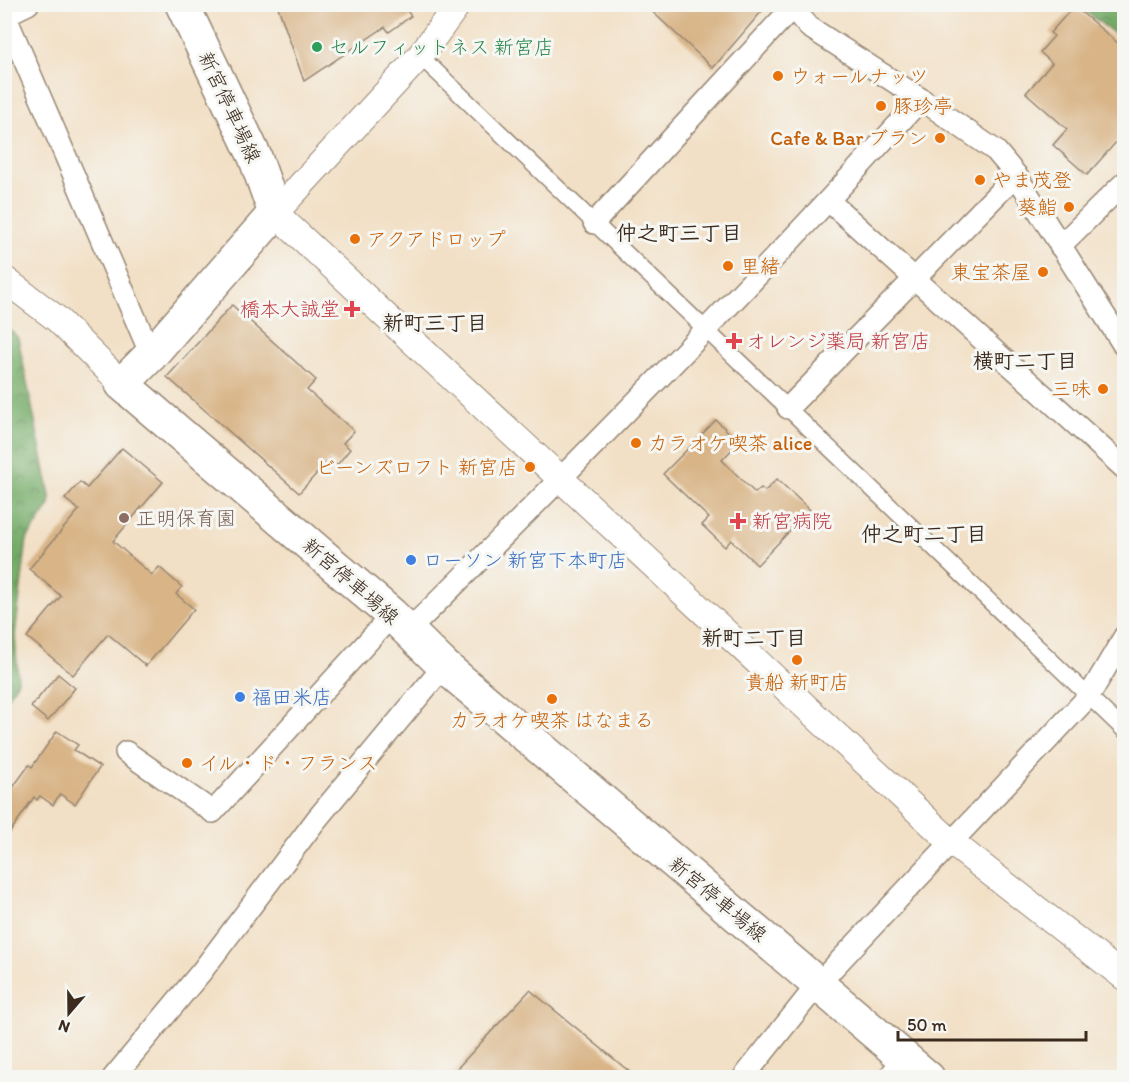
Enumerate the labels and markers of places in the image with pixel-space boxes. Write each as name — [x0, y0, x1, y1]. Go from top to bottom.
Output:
place label: セルフィットネス 新宮店 — [329, 35, 554, 59]
marker: セルフィットネス 新宮店 — [310, 40, 324, 54]
place label: ウォールナッツ — [790, 64, 929, 88]
marker: ウォールナッツ — [771, 69, 785, 83]
place label: 豚珍亭 — [893, 94, 953, 118]
marker: 豚珍亭 — [874, 99, 888, 113]
place label: Cafe & Bar ブラン — [770, 126, 928, 150]
marker: Cafe & Bar ブラン — [933, 131, 947, 145]
place label: やま茂登 — [992, 168, 1072, 192]
marker: やま茂登 — [973, 173, 987, 187]
place label: 葵鮨 — [1017, 195, 1057, 219]
marker: 葵鮨 — [1062, 200, 1076, 214]
place label: アクアドロップ — [367, 227, 506, 251]
marker: アクアドロップ — [348, 232, 362, 246]
place label: 里緒 — [740, 254, 780, 278]
marker: 里緒 — [721, 259, 735, 273]
place label: 東宝茶屋 — [951, 260, 1031, 284]
marker: 東宝茶屋 — [1036, 265, 1050, 279]
place label: 橋本大誠堂 — [240, 297, 340, 321]
marker: 橋本大誠堂 — [345, 302, 359, 316]
place label: オレンジ薬局 新宮店 — [746, 329, 931, 353]
marker: オレンジ薬局 新宮店 — [727, 334, 741, 348]
place label: 三味 — [1051, 377, 1091, 401]
marker: 三味 — [1096, 382, 1110, 396]
place label: カラオケ喫茶 alice — [648, 431, 812, 455]
marker: カラオケ喫茶 alice — [629, 436, 643, 450]
place label: ビーンズロフト 新宮店 — [316, 455, 518, 479]
marker: ビーンズロフト 新宮店 — [523, 460, 537, 474]
place label: 正明保育園 — [136, 506, 236, 530]
place label: 新宮病院 — [752, 509, 832, 533]
marker: 正明保育園 — [117, 511, 131, 525]
marker: 新宮病院 — [729, 512, 747, 530]
place label: ローソン 新宮下本町店 — [423, 548, 628, 572]
marker: ローソン 新宮下本町店 — [404, 553, 418, 567]
marker: 貴船 新町店 — [790, 653, 804, 667]
place label: 貴船 新町店 — [745, 670, 849, 694]
place label: 福田米店 — [252, 685, 332, 709]
marker: 福田米店 — [233, 690, 247, 704]
marker: カラオケ喫茶 はなまる — [545, 692, 559, 706]
place label: カラオケ喫茶 はなまる — [450, 708, 654, 732]
place label: イル・ド・フランス — [199, 751, 378, 775]
marker: イル・ド・フランス — [180, 756, 194, 770]

